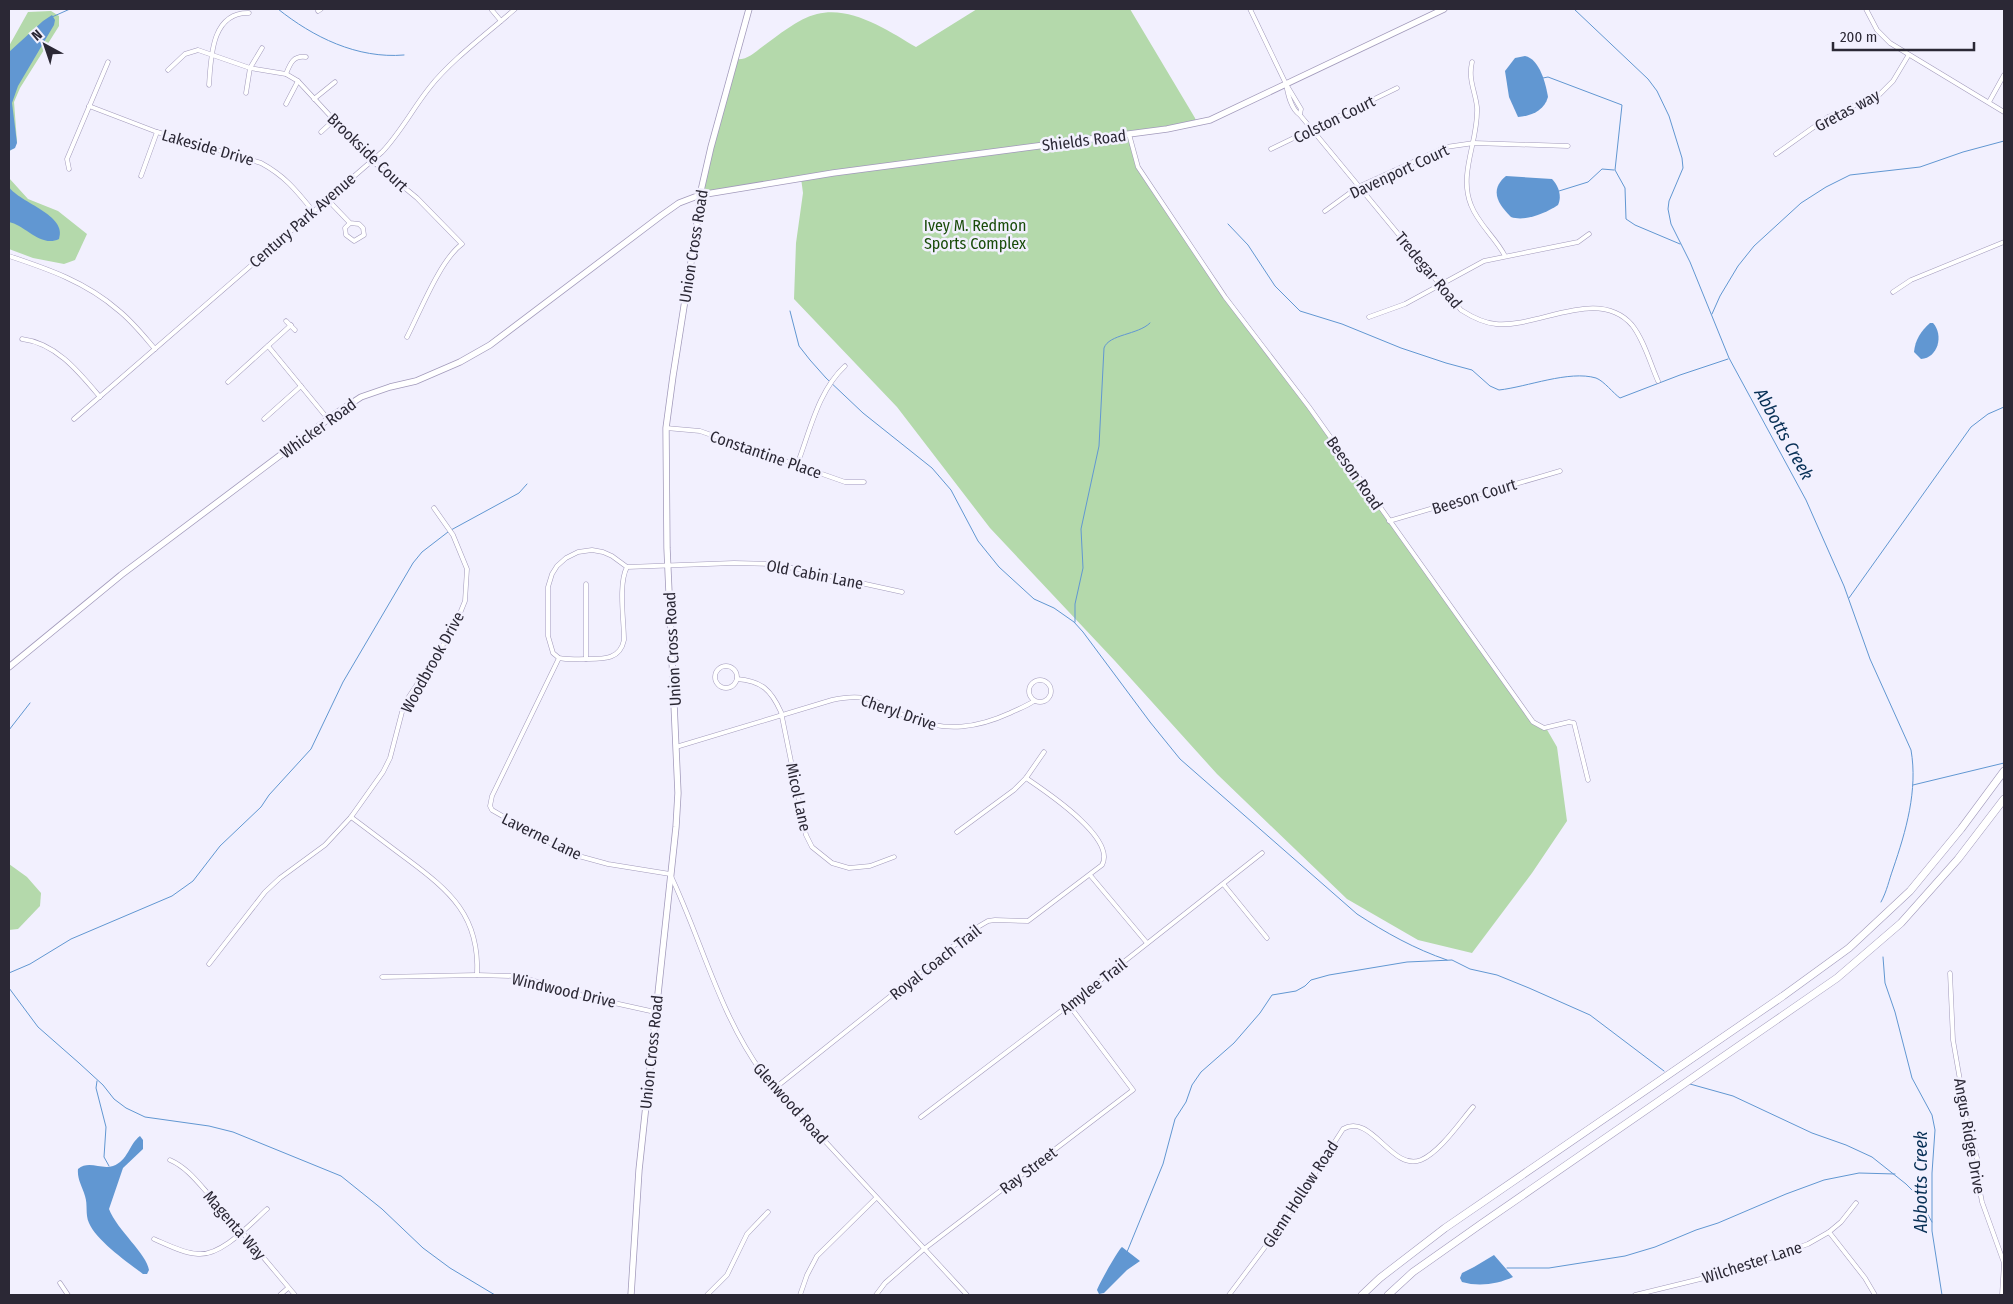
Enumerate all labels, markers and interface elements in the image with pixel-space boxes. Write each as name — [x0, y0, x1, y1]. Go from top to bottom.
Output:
north arrow — [20, 20, 70, 70]
scale bar — [1833, 20, 1974, 52]
text: N — [28, 26, 46, 45]
text: 200 m — [1840, 28, 1877, 46]
street label: Gretas way — [1812, 85, 1884, 135]
street label: Colston Court — [1290, 91, 1379, 147]
street label: Brookside Court — [323, 109, 412, 196]
street label: Lakeside Drive — [160, 125, 256, 170]
street label: Shields Road — [1041, 126, 1127, 155]
street label: Davenport Court — [1347, 140, 1452, 203]
street label: Century Park Avenue — [245, 169, 359, 272]
street label: Union Cross Road — [675, 188, 712, 304]
park label: Ivey M. Redmon Sports Complex — [924, 216, 1026, 253]
street label: Tredegar Road — [1391, 228, 1466, 312]
water label: Abbotts Creek — [1749, 383, 1818, 484]
street label: Whicker Road — [277, 395, 360, 462]
street label: Constantine Place — [707, 426, 824, 483]
street label: Beeson Road — [1322, 433, 1387, 514]
street label: Beeson Court — [1430, 474, 1519, 518]
street label: Old Cabin Lane — [765, 556, 865, 593]
street label: Union Cross Road — [660, 591, 685, 707]
street label: Woodbrook Drive — [397, 608, 468, 716]
street label: Cheryl Drive — [858, 691, 939, 734]
street label: Micol Lane — [782, 761, 815, 833]
street label: Laverne Lane — [499, 809, 585, 864]
street label: Royal Coach Trail — [886, 921, 985, 1004]
street label: Amylee Trail — [1056, 954, 1131, 1018]
street label: Windwood Drive — [510, 969, 618, 1012]
street label: Union Cross Road — [636, 994, 667, 1110]
street label: Glenwood Road — [749, 1059, 832, 1148]
street label: Angus Ridge Drive — [1950, 1077, 1989, 1196]
water label: Abbotts Creek — [1910, 1131, 1932, 1234]
street label: Glenn Hollow Road — [1259, 1137, 1342, 1252]
street label: Ray Street — [996, 1142, 1061, 1198]
street label: Magenta Way — [199, 1187, 270, 1265]
street label: Wilchester Lane — [1700, 1237, 1804, 1288]

